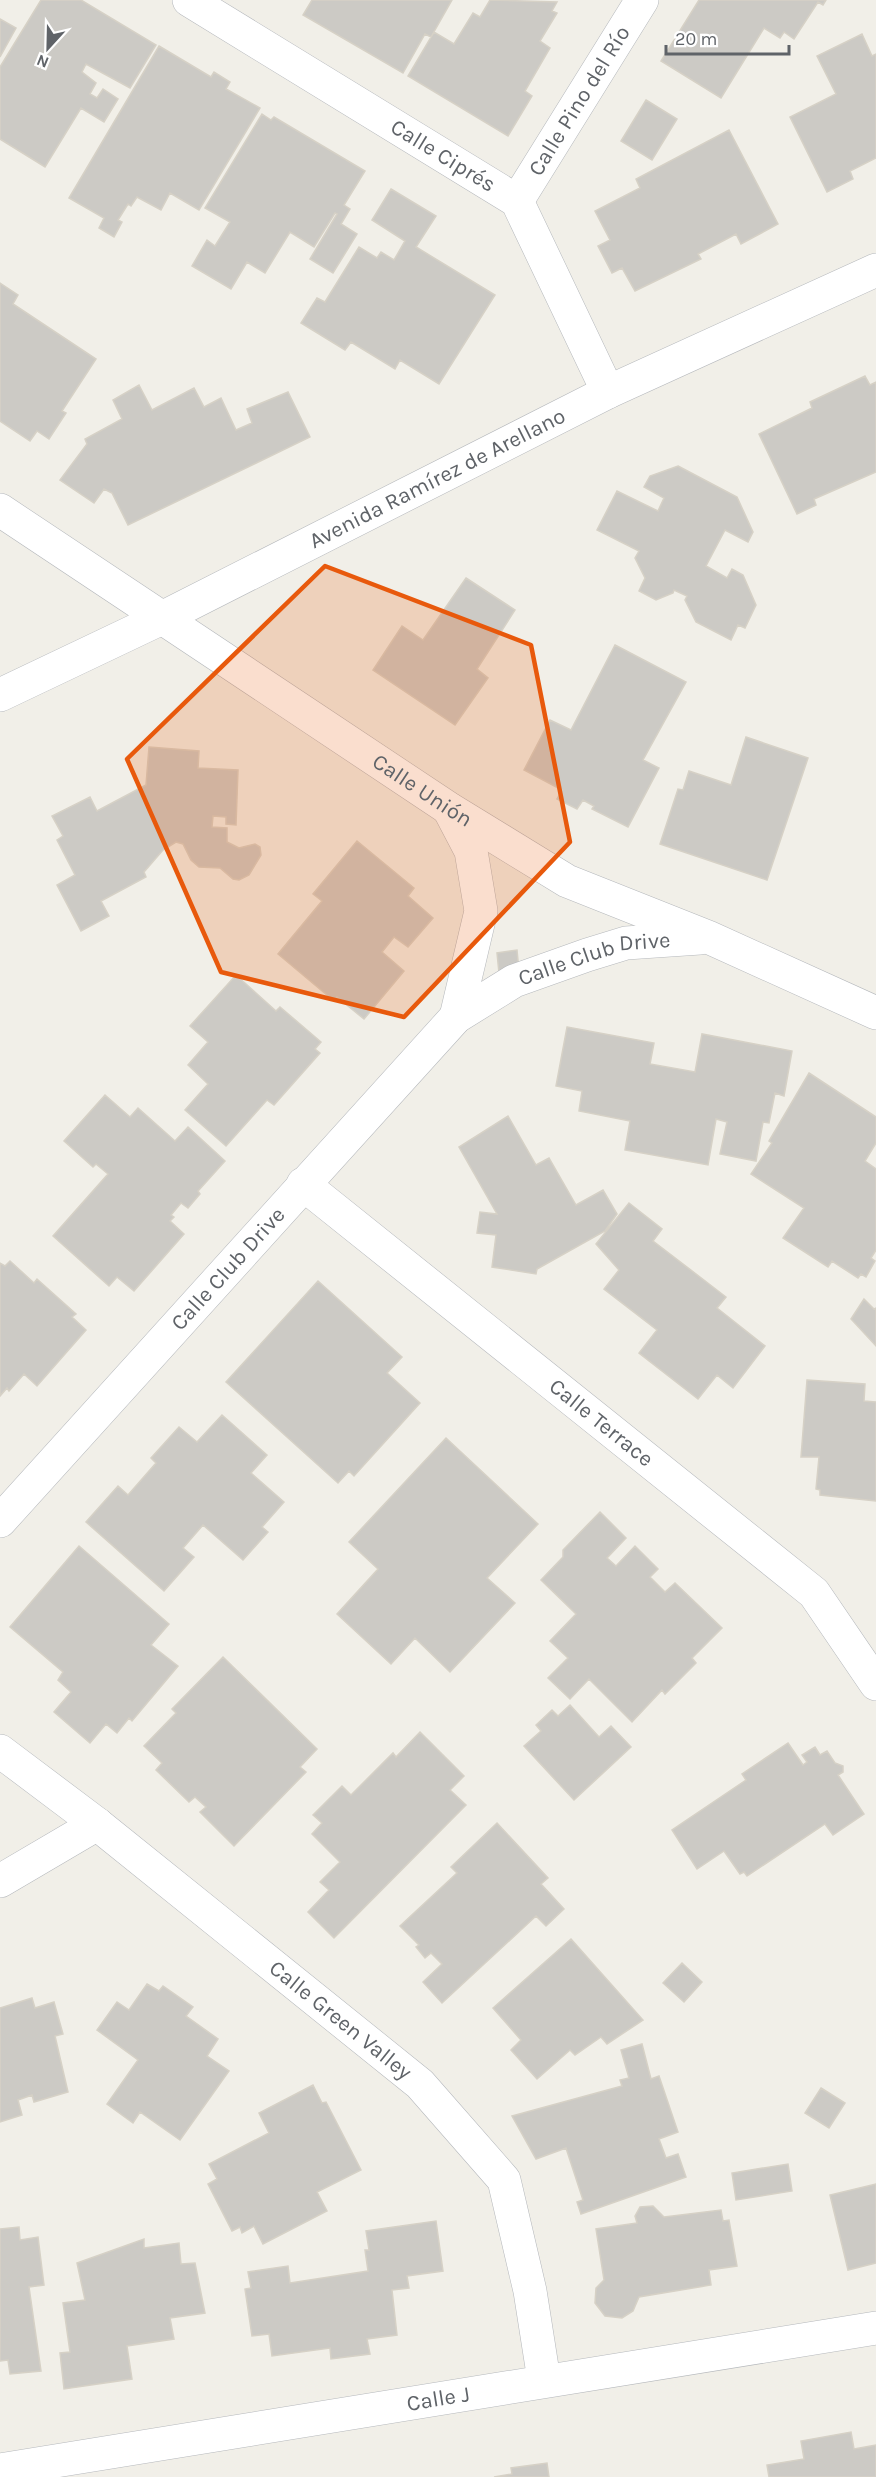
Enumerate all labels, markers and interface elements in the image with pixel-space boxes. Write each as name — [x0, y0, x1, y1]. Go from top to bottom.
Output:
north arrow — [18, 18, 78, 78]
scale bar — [666, 18, 789, 56]
street label: Calle Pino del Río — [523, 21, 636, 181]
text: 20 m — [675, 28, 717, 50]
text: N — [34, 50, 51, 72]
street label: Calle Ciprés — [386, 114, 500, 198]
street label: Avenida Ramírez de Arellano — [305, 403, 570, 554]
street label: Calle Unión — [367, 748, 477, 833]
street label: Calle Club Drive — [515, 927, 671, 991]
street label: Calle Club Drive — [166, 1202, 290, 1336]
street label: Calle Terrace — [544, 1373, 659, 1472]
street label: Calle Green Valley — [264, 1955, 417, 2085]
street label: Calle J — [405, 2381, 472, 2417]

